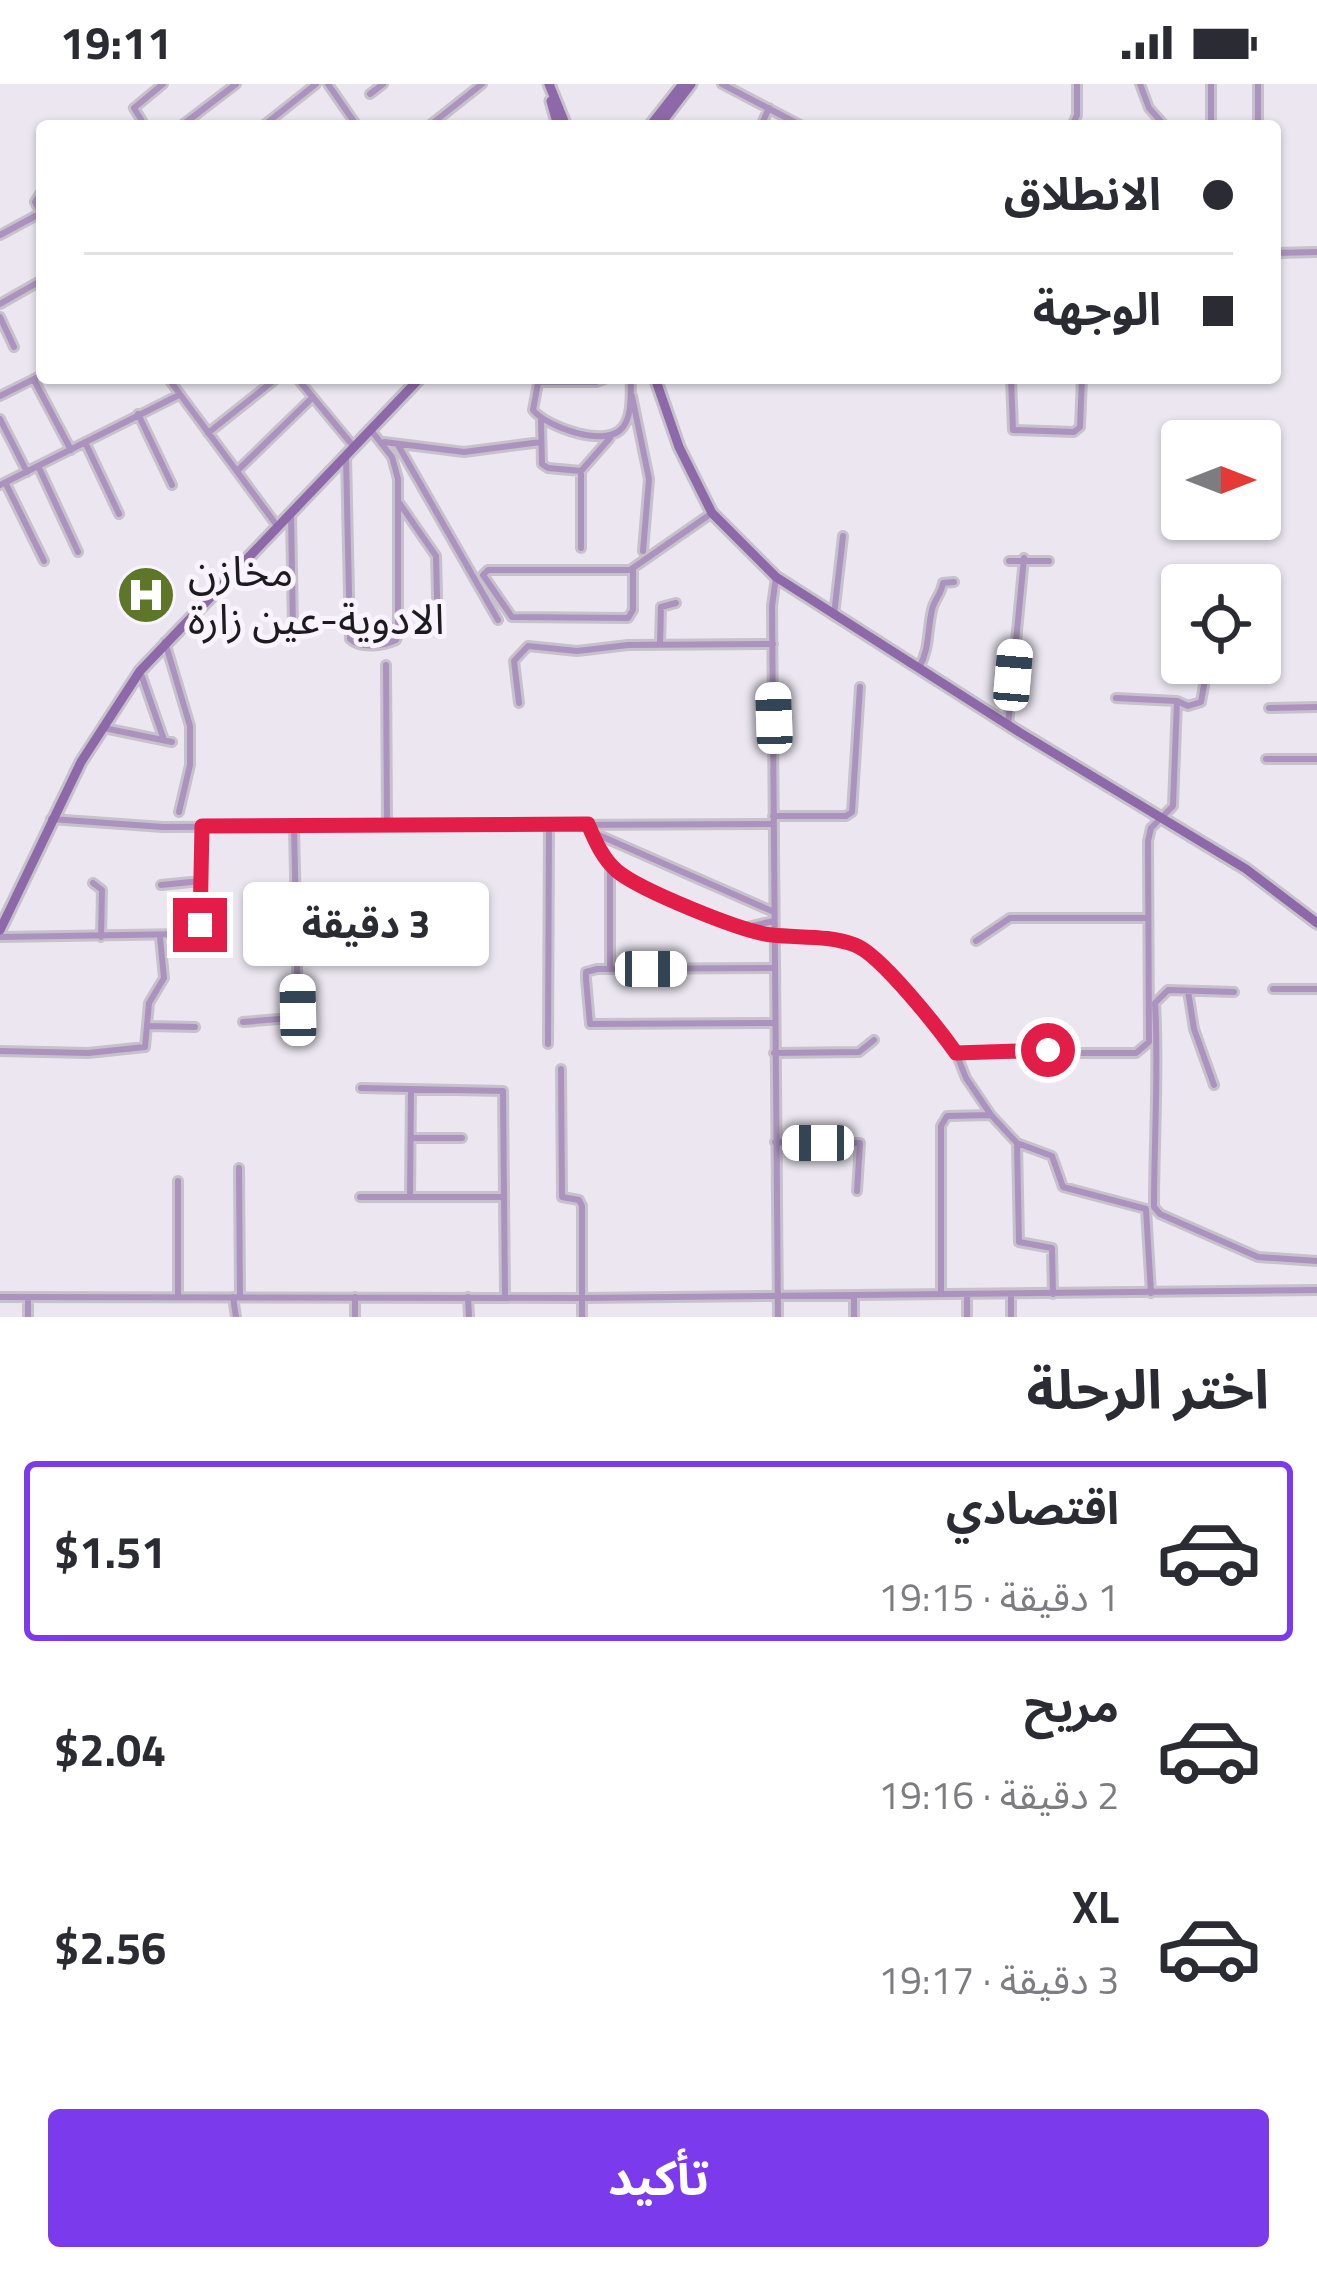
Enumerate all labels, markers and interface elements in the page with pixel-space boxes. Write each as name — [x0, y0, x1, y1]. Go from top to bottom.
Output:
text: 19:11 — [60, 8, 172, 76]
text: الانطلاق — [1004, 159, 1161, 227]
text: الوجهة — [1033, 274, 1161, 342]
north arrow — [1161, 420, 1281, 540]
map controls — [1161, 420, 1281, 684]
place label: مخازن الادوية-عين زارة — [188, 538, 444, 650]
hospital icon: مخازن الادوية-عين زارة — [115, 564, 177, 626]
button: locate — [1161, 564, 1281, 684]
car — [992, 638, 1034, 712]
car — [755, 681, 793, 755]
callout: 3 دقيقة — [242, 883, 488, 967]
text: 3 دقيقة — [302, 894, 430, 953]
route end — [173, 898, 227, 952]
car — [615, 951, 687, 987]
car — [279, 974, 317, 1046]
route start — [1021, 1023, 1075, 1077]
car — [782, 1125, 854, 1161]
text: اختر الرحلة — [1027, 1348, 1269, 1430]
text: اقتصادي — [946, 1473, 1119, 1541]
icon: car — [1155, 1497, 1263, 1605]
text: $1.51 — [54, 1517, 166, 1585]
text: 1 دقيقة · 19:15 — [878, 1567, 1119, 1626]
text: مريح — [1024, 1671, 1119, 1739]
icon: car — [1155, 1695, 1263, 1803]
text: $2.04 — [54, 1715, 166, 1783]
text: 2 دقيقة · 19:16 — [878, 1765, 1119, 1824]
text: XL — [1072, 1872, 1119, 1940]
icon: car — [1155, 1893, 1263, 2001]
text: $2.56 — [54, 1913, 166, 1981]
text: 3 دقيقة · 19:17 — [878, 1950, 1119, 2009]
button: تأكيد — [48, 2109, 1269, 2247]

